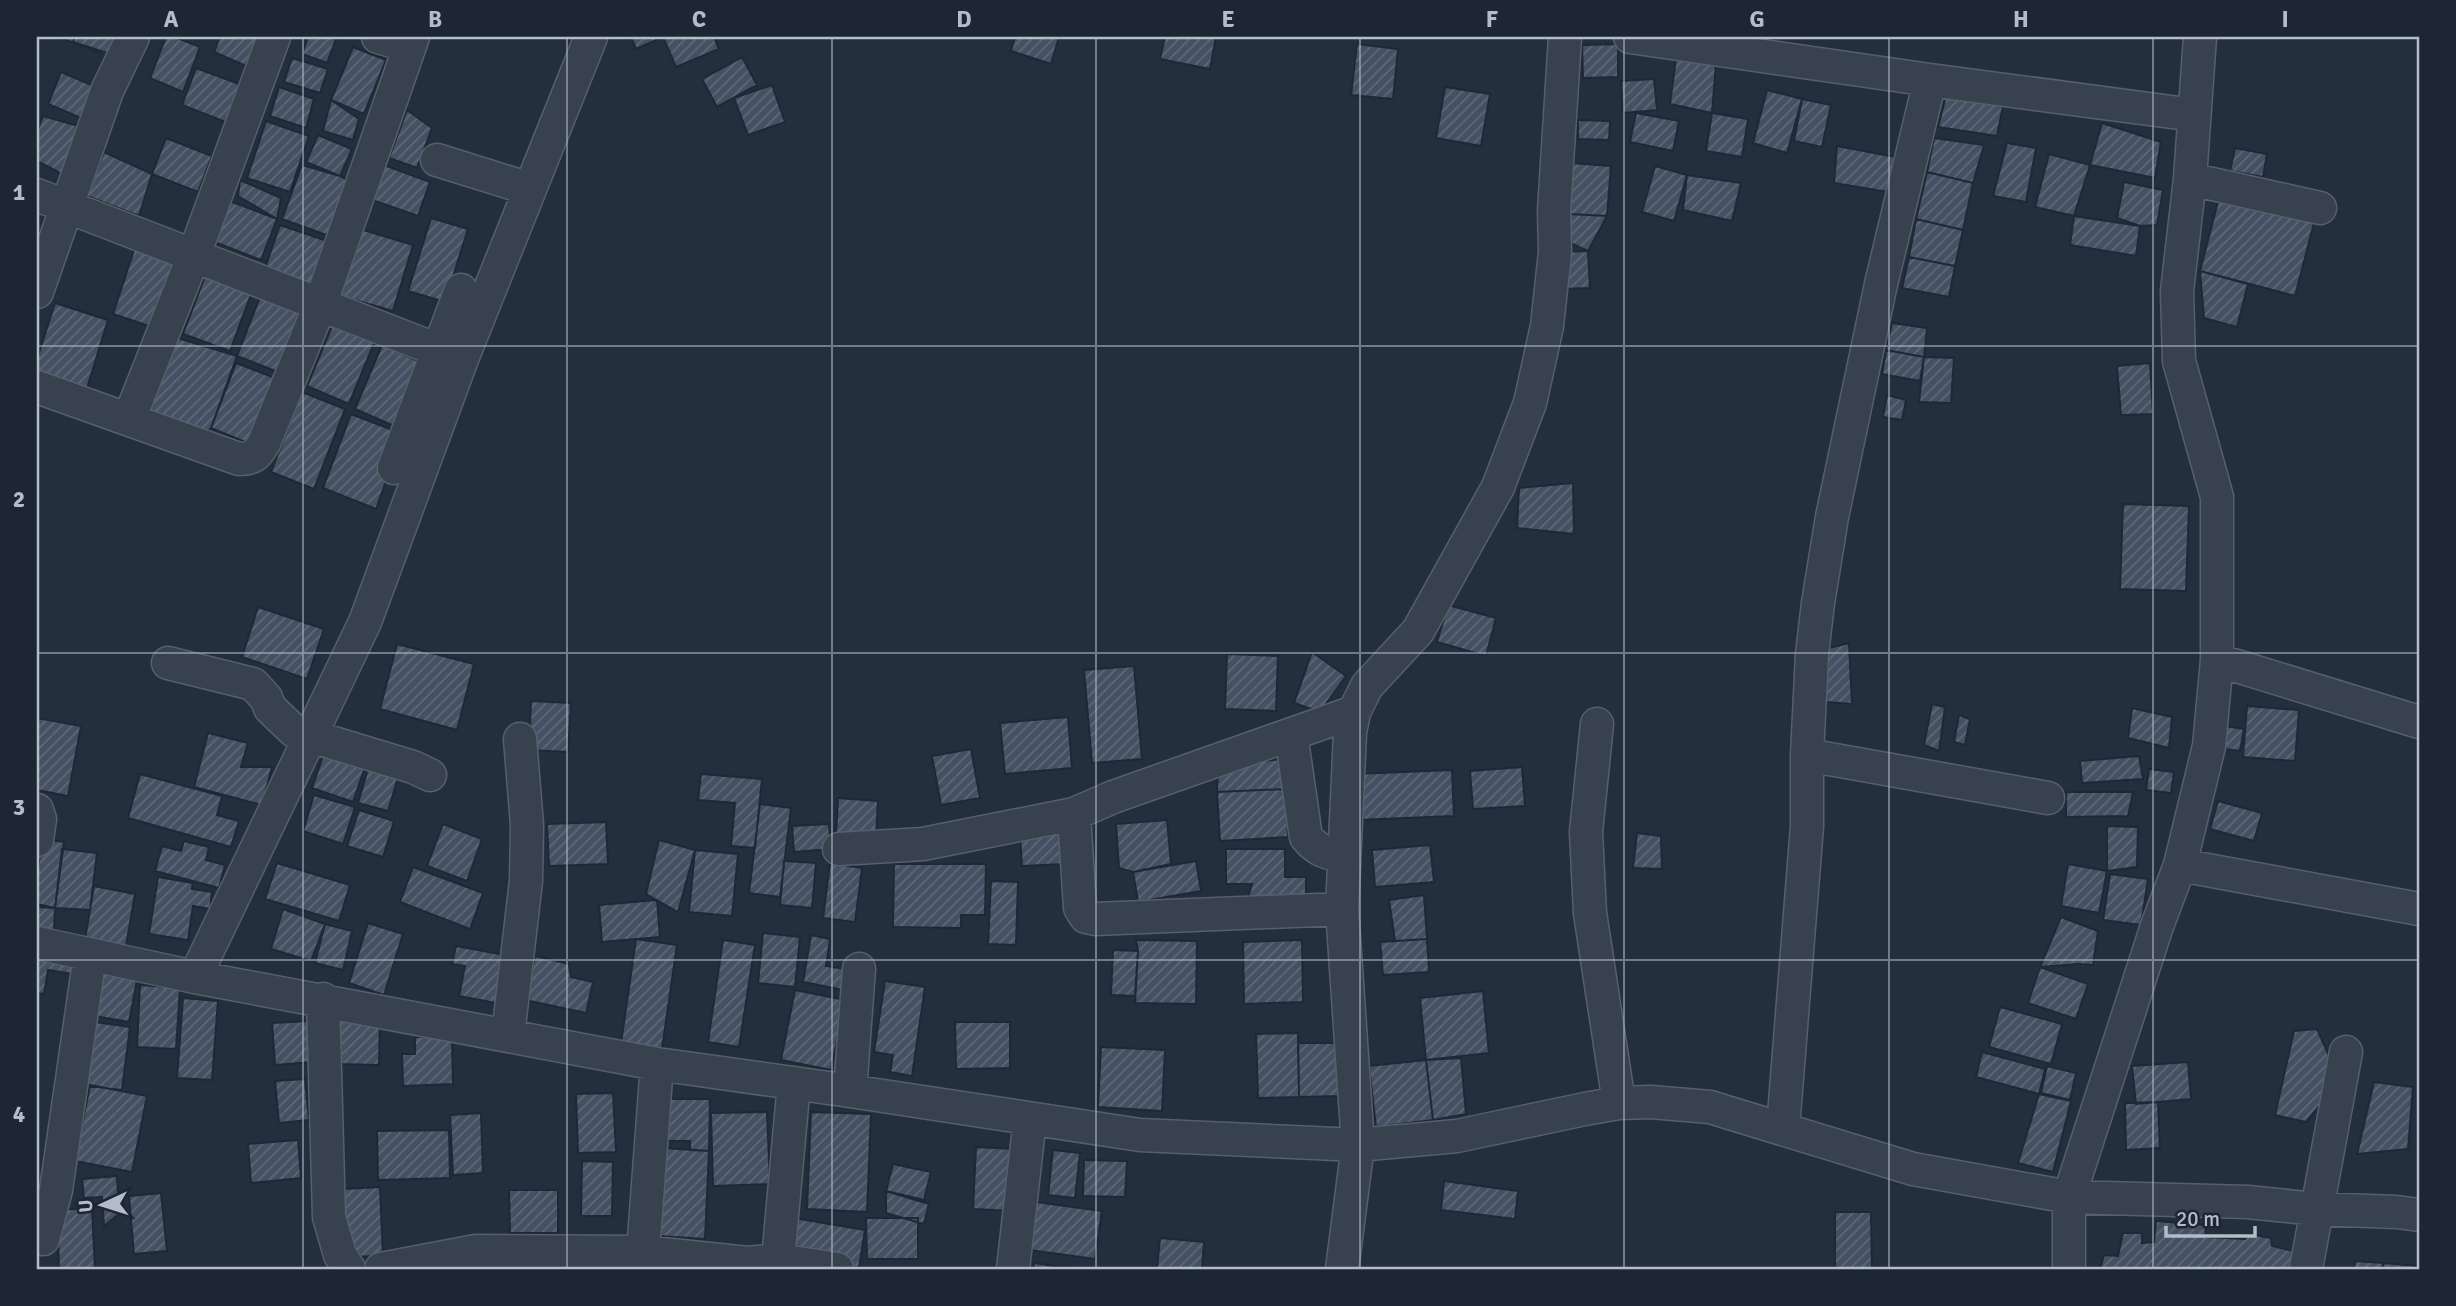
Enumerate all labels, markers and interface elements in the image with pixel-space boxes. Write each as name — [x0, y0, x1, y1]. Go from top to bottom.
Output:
text: A — [164, 5, 179, 34]
text: B — [428, 5, 442, 34]
text: C — [692, 5, 706, 34]
text: D — [956, 5, 972, 34]
text: E — [1221, 5, 1235, 34]
text: F — [1486, 5, 1498, 34]
text: G — [1749, 5, 1765, 34]
text: H — [2013, 5, 2029, 34]
text: I — [2281, 5, 2289, 34]
text: 1 — [13, 178, 25, 207]
text: 2 — [13, 485, 25, 514]
text: 3 — [13, 793, 25, 822]
text: 4 — [13, 1100, 25, 1129]
north arrow — [66, 1170, 136, 1240]
scale bar — [2166, 1194, 2255, 1238]
text: U — [74, 1199, 98, 1213]
text: 20 m — [2176, 1206, 2220, 1232]

